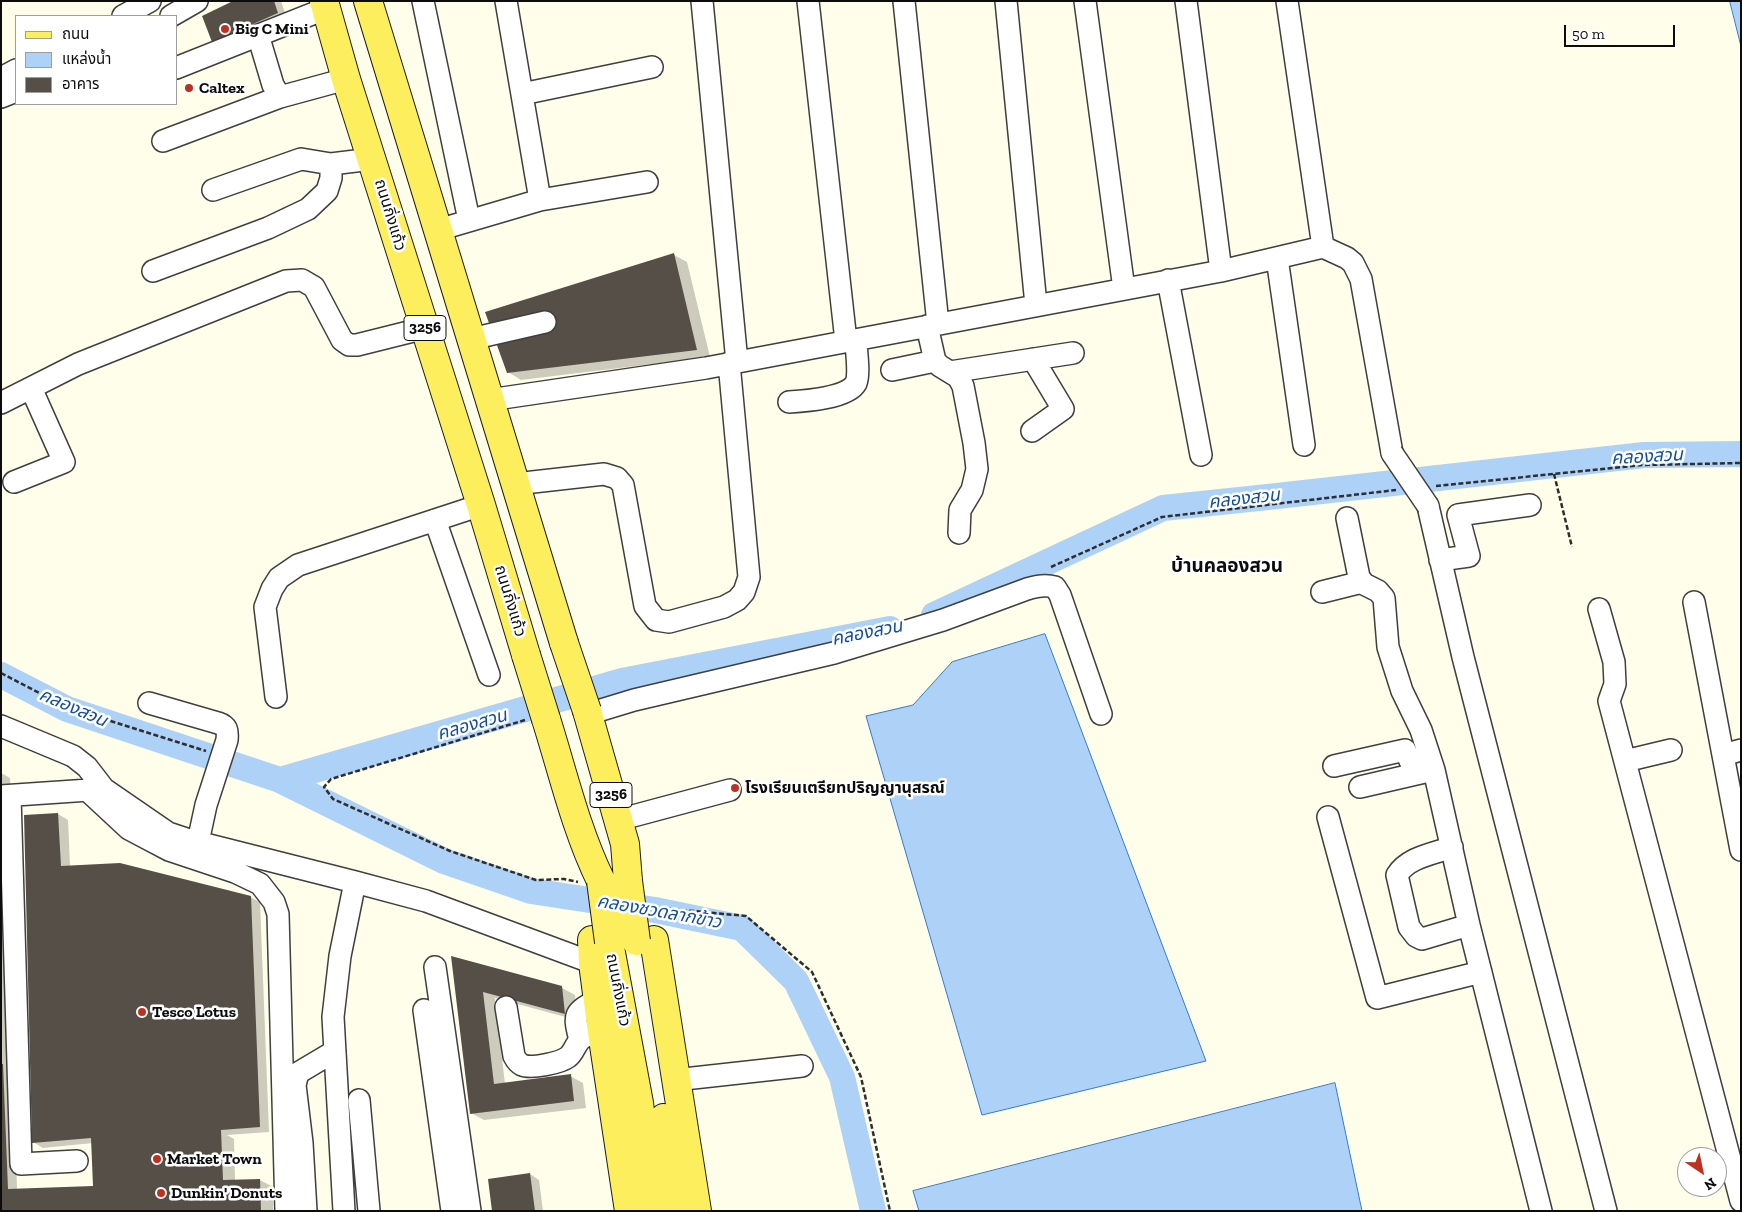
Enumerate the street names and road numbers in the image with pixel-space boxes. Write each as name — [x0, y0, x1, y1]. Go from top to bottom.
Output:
street label: ถนนกิ่งแก้ว — [370, 177, 410, 253]
road number: 3256 — [404, 316, 446, 340]
street label: ถนนกิ่งแก้ว — [490, 563, 530, 639]
road number: 3256 — [590, 782, 632, 808]
street label: ถนนกิ่งแก้ว — [602, 952, 634, 1028]

